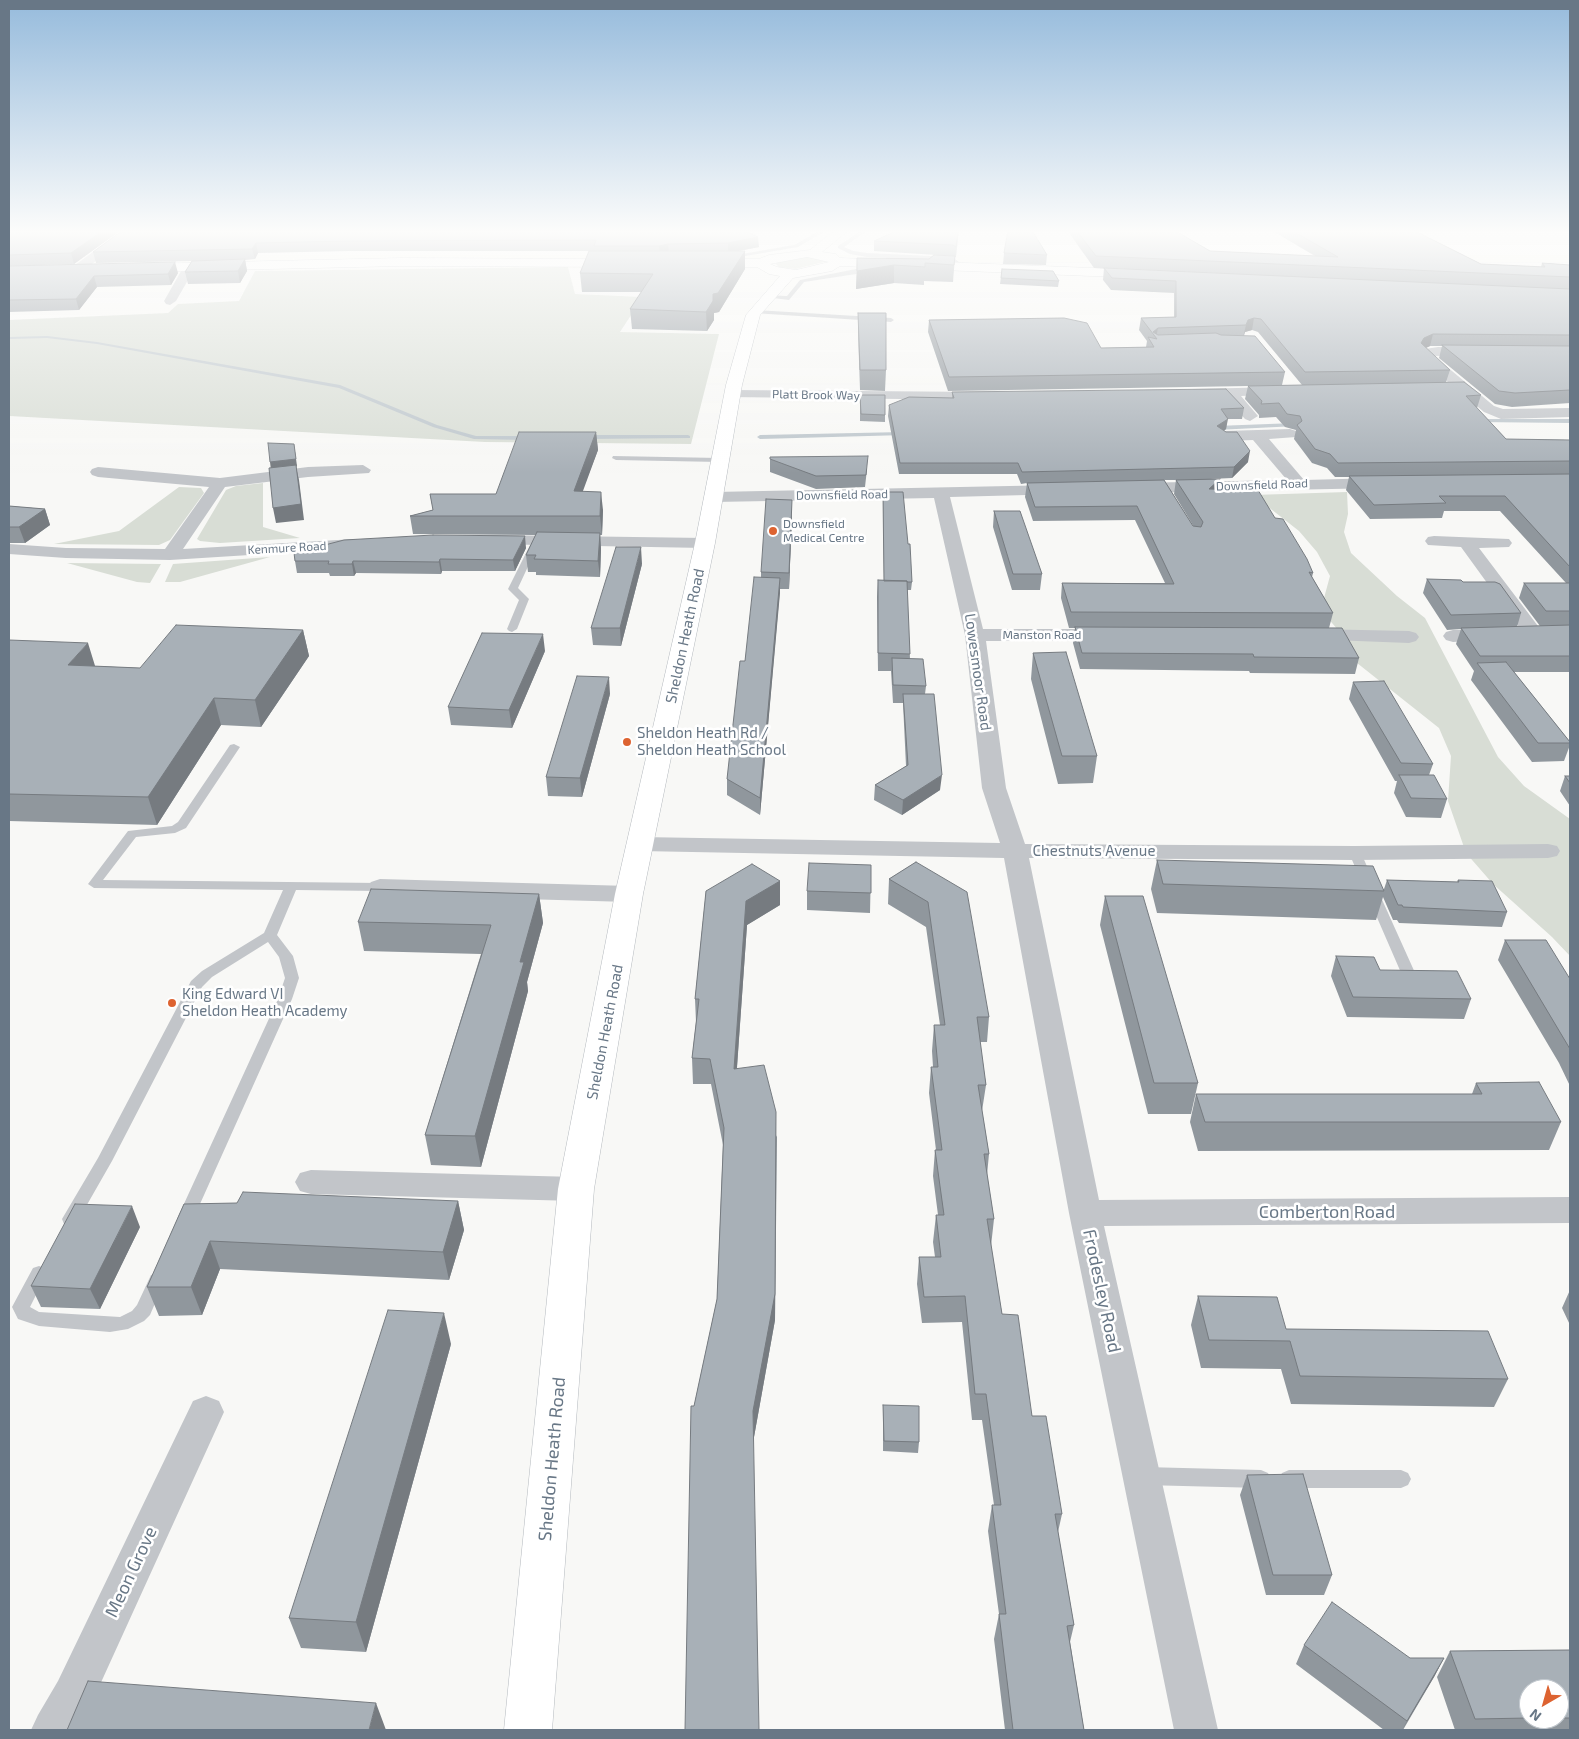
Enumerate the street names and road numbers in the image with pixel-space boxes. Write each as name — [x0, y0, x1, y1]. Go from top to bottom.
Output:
street label: Platt Brook Way — [772, 387, 860, 403]
street label: Downsfield Road — [1216, 476, 1308, 494]
street label: Downsfield Road — [796, 487, 888, 503]
street label: Kenmure Road — [247, 539, 327, 557]
street label: Sheldon Heath Road — [662, 567, 708, 705]
street label: Lowesmoor Road — [961, 612, 995, 732]
street label: Manston Road — [1003, 628, 1081, 642]
street label: Chestnuts Avenue — [1033, 842, 1155, 860]
street label: Sheldon Heath Road — [583, 963, 627, 1101]
street label: Comberton Road — [1259, 1201, 1395, 1223]
street label: Frodesley Road — [1078, 1227, 1126, 1355]
street label: Sheldon Heath Road — [534, 1376, 570, 1542]
street label: Meon Grove — [101, 1523, 161, 1621]

